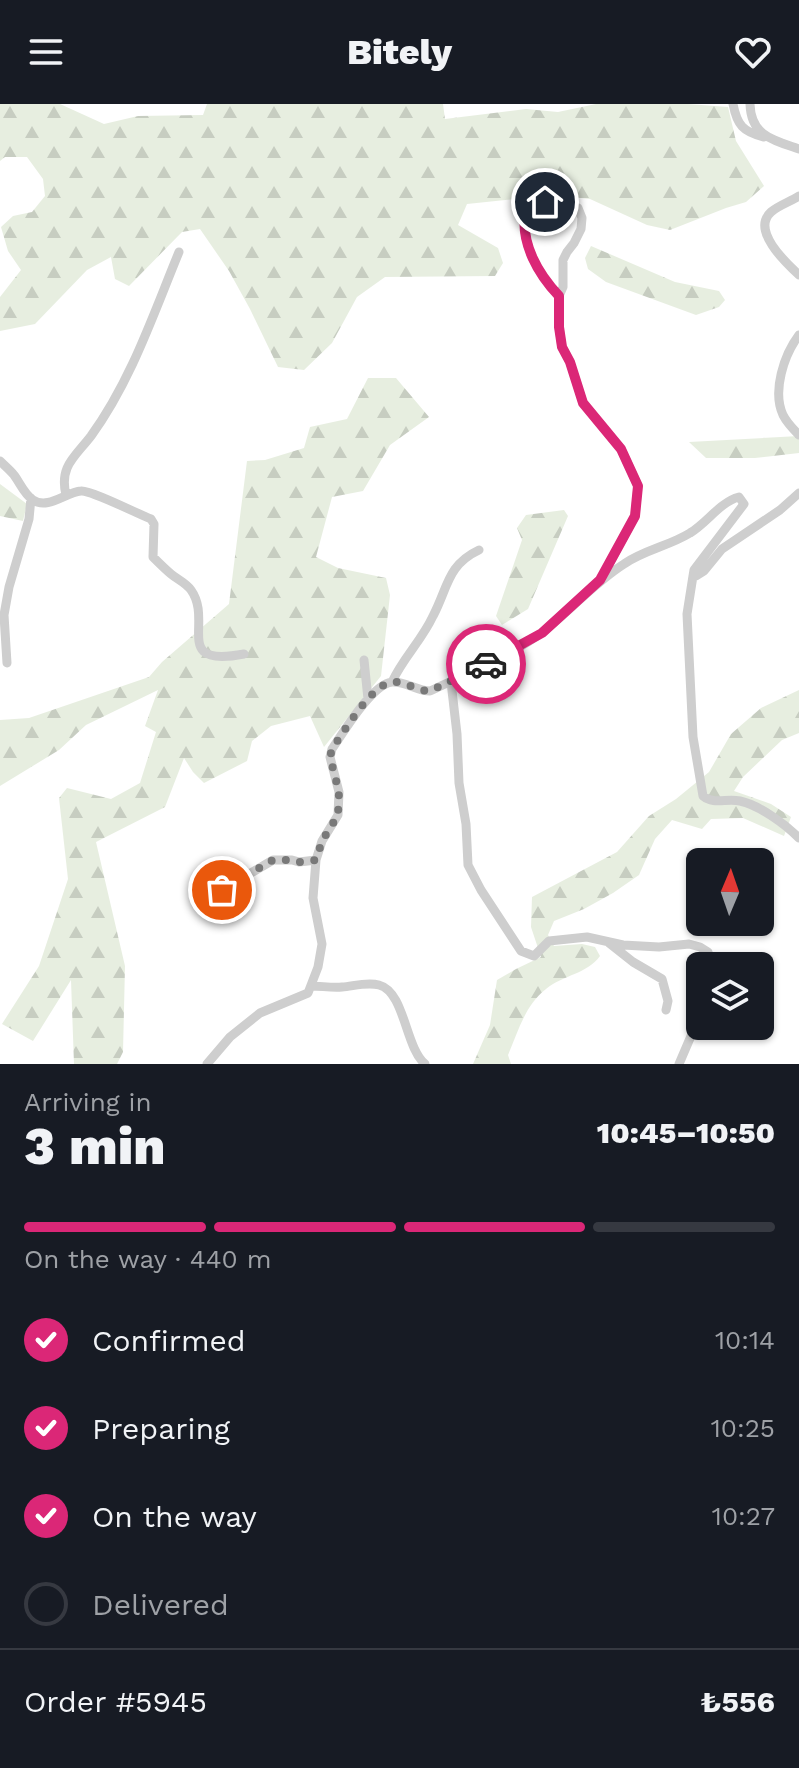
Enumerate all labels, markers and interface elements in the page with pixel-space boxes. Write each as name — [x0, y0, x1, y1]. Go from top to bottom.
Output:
icon: menu — [24, 30, 68, 74]
icon: heart — [731, 30, 775, 74]
text: Bitely — [347, 31, 452, 73]
pin — [511, 168, 579, 236]
icon: home — [523, 180, 567, 224]
courier — [446, 624, 526, 704]
icon: car — [464, 642, 508, 686]
north arrow — [686, 848, 774, 936]
map controls — [686, 848, 774, 1040]
pin — [188, 856, 256, 924]
icon: bag — [200, 868, 244, 912]
button: layers — [686, 952, 774, 1040]
text: Arriving in — [24, 1087, 152, 1117]
text: 10:45–10:50 — [597, 1115, 775, 1150]
text: 3 min — [24, 1116, 166, 1177]
text: On the way · 440 m — [24, 1244, 271, 1274]
icon: check — [24, 1318, 68, 1362]
text: Confirmed — [92, 1323, 246, 1358]
text: 10:14 — [715, 1325, 775, 1355]
icon: check — [24, 1406, 68, 1450]
text: Preparing — [92, 1411, 230, 1446]
text: 10:25 — [711, 1413, 775, 1443]
icon: check — [24, 1494, 68, 1538]
text: On the way — [92, 1499, 257, 1534]
text: 10:27 — [712, 1501, 775, 1531]
text: Delivered — [92, 1587, 229, 1622]
text: Order #5945 — [24, 1684, 207, 1719]
text: ₺556 — [700, 1684, 775, 1719]

